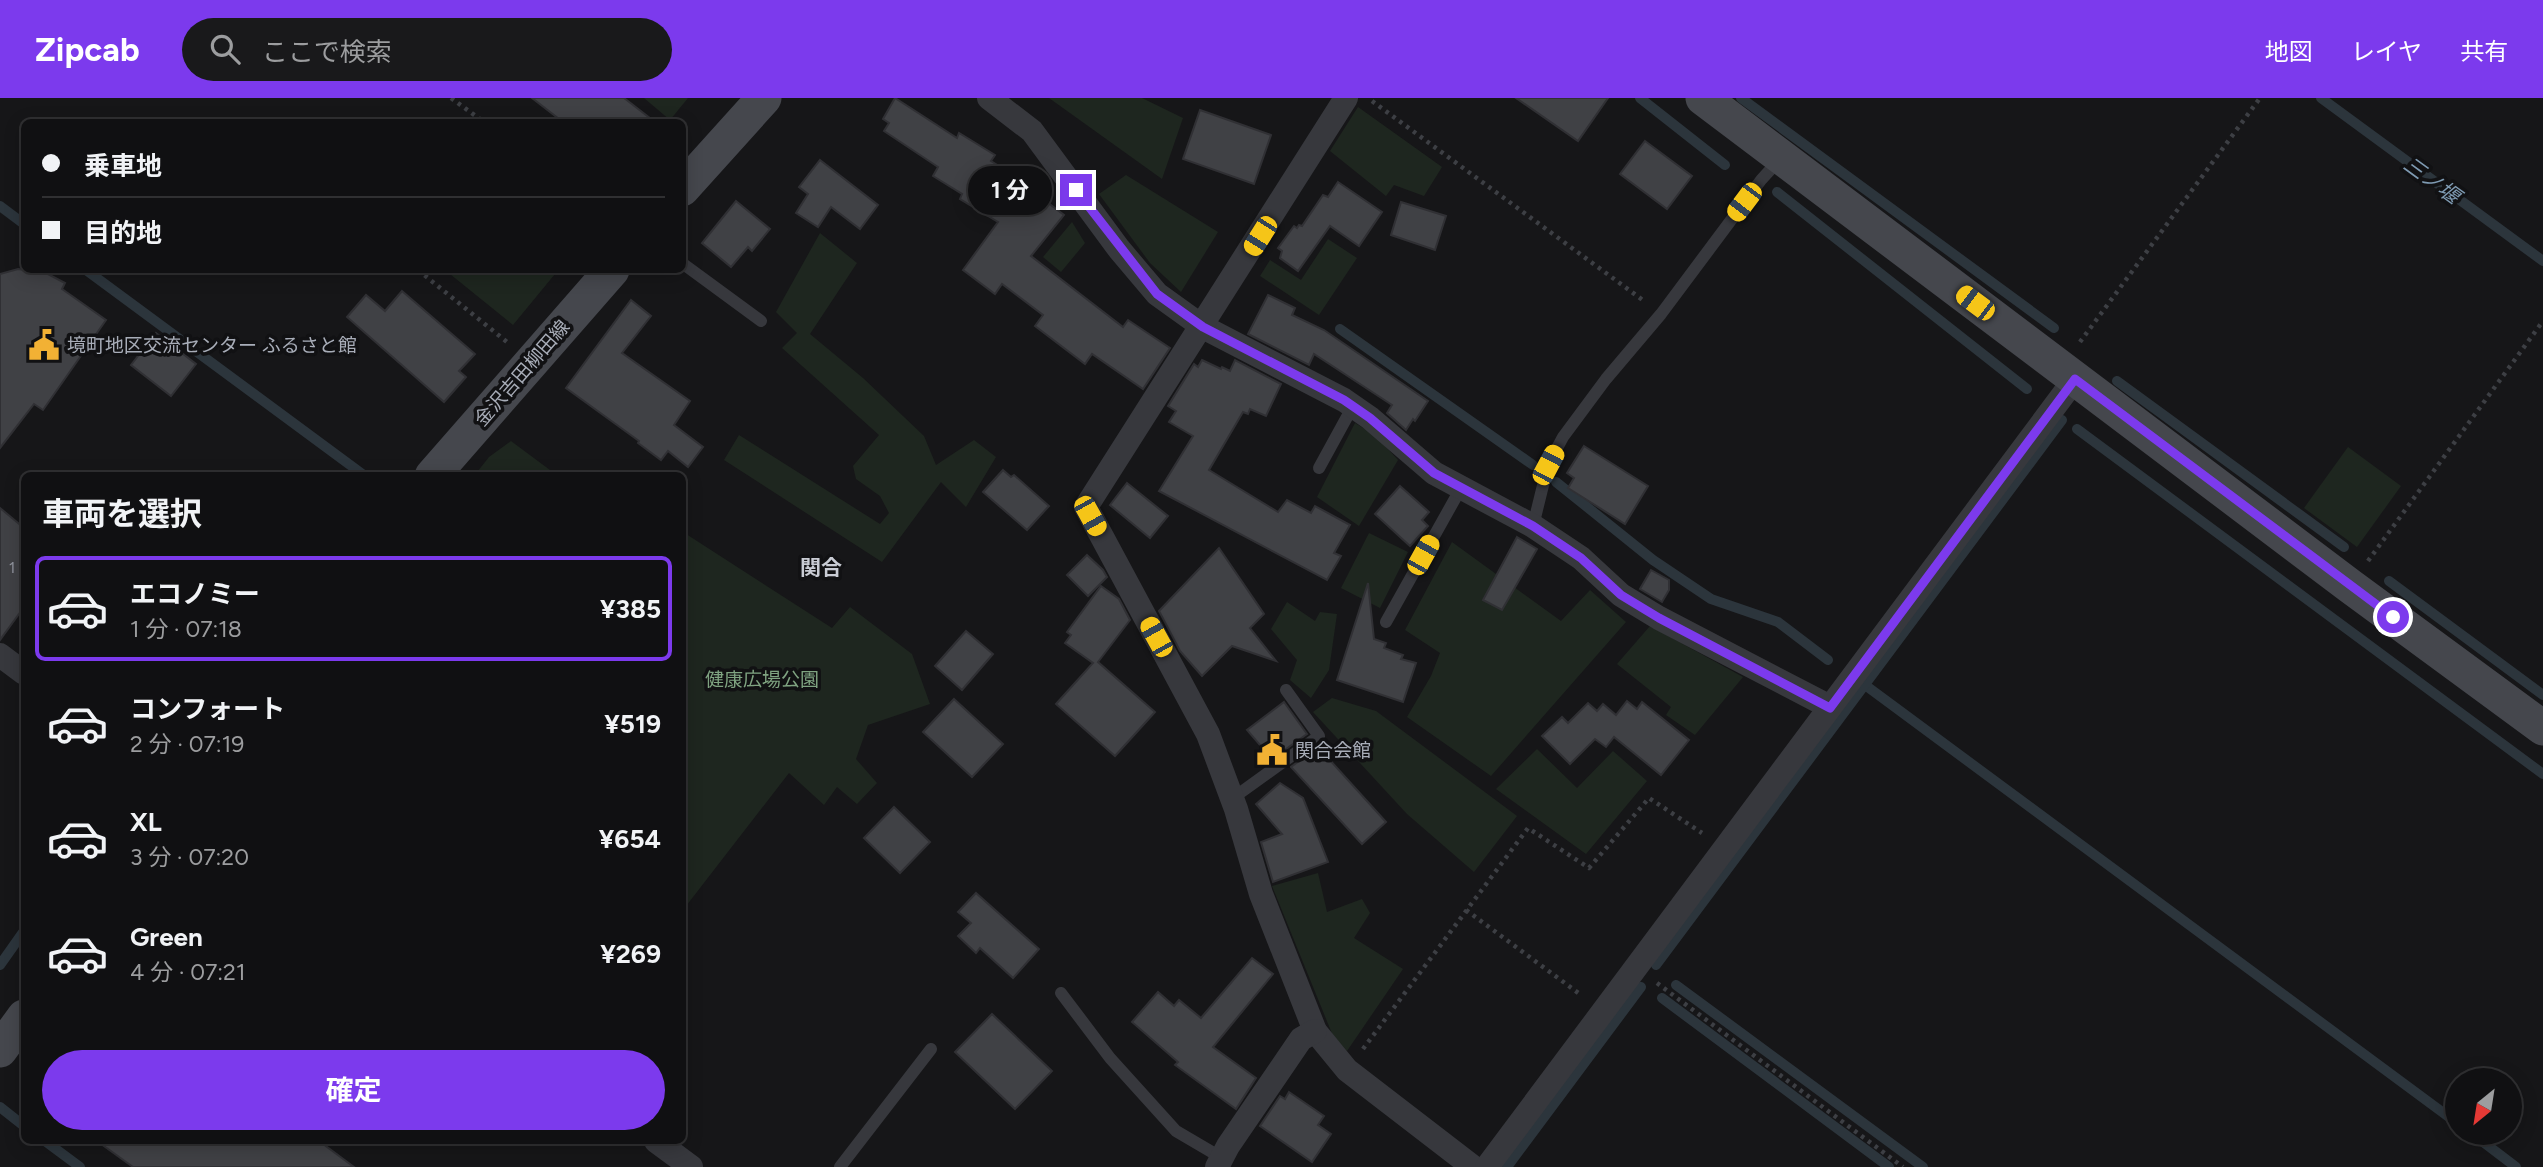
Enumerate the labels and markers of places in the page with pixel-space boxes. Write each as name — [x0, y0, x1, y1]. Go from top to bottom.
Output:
public building icon: 境町地区交流センター ふるさと館 — [27, 328, 61, 362]
place label: 境町地区交流センター ふるさと館 — [67, 334, 357, 357]
public building icon: 関合会館 — [1255, 733, 1289, 767]
place label: 関合会館 — [1295, 739, 1371, 762]

